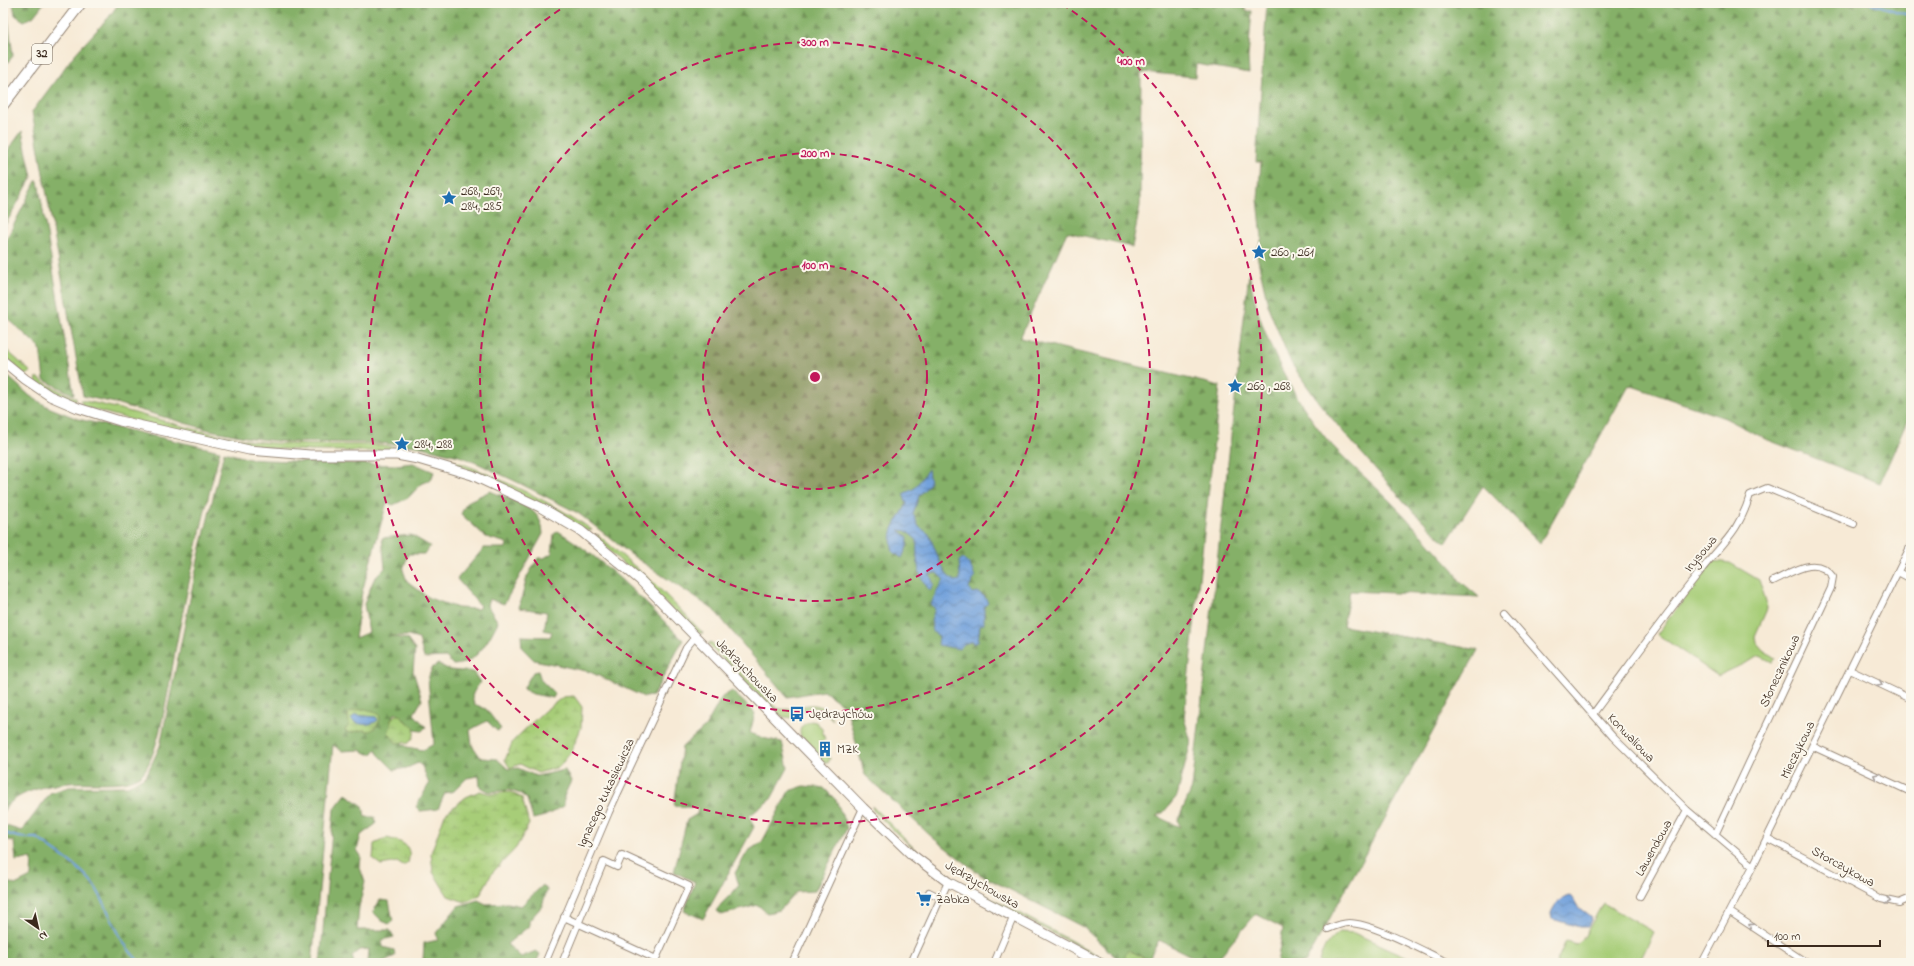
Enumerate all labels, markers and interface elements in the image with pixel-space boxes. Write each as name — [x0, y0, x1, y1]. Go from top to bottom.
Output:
text: 300 m — [800, 34, 830, 52]
road number: 32 — [32, 44, 52, 64]
text: 400 m — [1116, 53, 1145, 71]
text: 200 m — [800, 145, 830, 163]
place label: 268, 269, 284, 285 — [461, 182, 503, 216]
place icon: 268, 269, 284, 285 — [440, 189, 458, 207]
place icon: 260 , 261 — [1250, 243, 1268, 261]
place label: 260 , 261 — [1271, 243, 1314, 262]
text: 100 m — [802, 257, 829, 275]
centre of rings — [808, 370, 822, 384]
place icon: 260 , 268 — [1226, 377, 1244, 395]
place label: 260 , 268 — [1247, 377, 1291, 396]
place icon: 284, 288 — [393, 435, 411, 453]
place label: 284, 288 — [414, 435, 453, 454]
street label: Irysowa — [1680, 531, 1723, 577]
street label: Słonecznikowa — [1755, 632, 1805, 710]
street label: Jędrzychowska — [711, 634, 783, 708]
one-way arrow — [1876, 679, 1884, 687]
bus stop icon: Jędrzychów — [788, 705, 806, 723]
place label: Jędrzychów — [809, 705, 873, 725]
street label: Konwaliowa — [1603, 709, 1659, 767]
street label: Mieczykowa — [1776, 718, 1821, 783]
street label: Ignacego Łukasiewicza — [572, 735, 641, 851]
building icon: MZK — [816, 740, 834, 758]
place label: MZK — [837, 740, 859, 759]
one-way arrow — [1872, 773, 1880, 781]
street label: Lawendowa — [1631, 816, 1677, 880]
street label: Storczykowa — [1807, 842, 1878, 893]
street label: Jędrzychowska — [941, 856, 1023, 915]
supermarket icon: Żabka — [915, 890, 933, 908]
place label: Żabka — [936, 890, 970, 909]
one-way arrow — [1884, 896, 1891, 905]
north arrow — [18, 908, 58, 948]
scale bar — [1768, 922, 1880, 948]
one-way arrow — [1748, 923, 1755, 931]
text: N — [35, 927, 51, 944]
text: 100 m — [1774, 928, 1801, 946]

